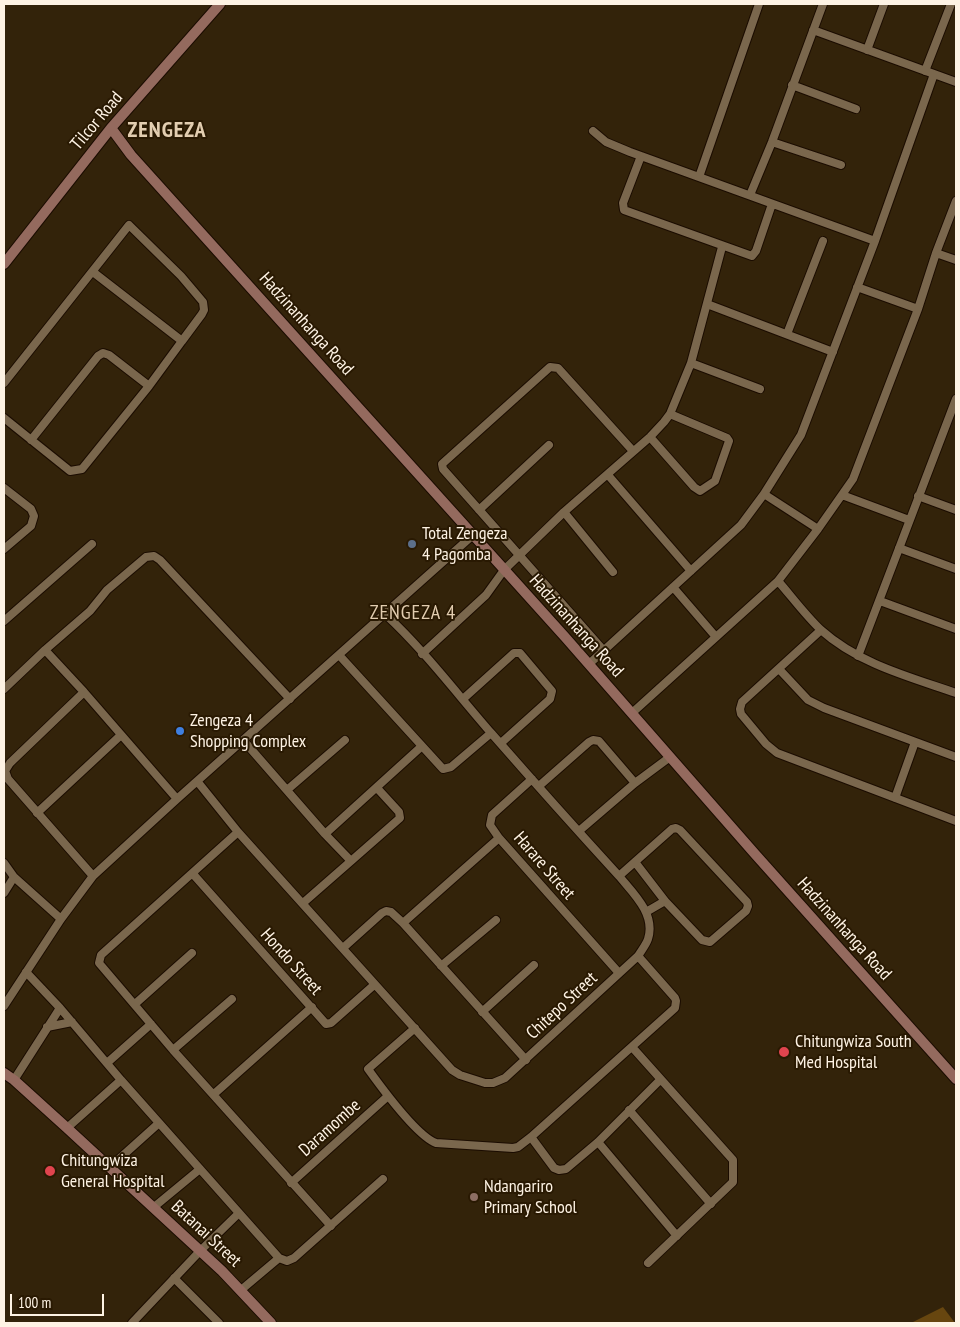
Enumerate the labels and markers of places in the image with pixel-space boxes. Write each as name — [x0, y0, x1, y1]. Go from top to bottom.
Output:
place label: Total Zengeza 4 Pagomba — [422, 523, 507, 566]
marker: Total Zengeza 4 Pagomba — [406, 538, 418, 550]
place label: Zengeza 4 Shopping Complex — [190, 710, 306, 752]
marker: Zengeza 4 Shopping Complex — [174, 725, 186, 737]
place label: Chitungwiza South Med Hospital — [795, 1031, 912, 1074]
marker: Chitungwiza South Med Hospital — [777, 1045, 791, 1059]
place label: Chitungwiza General Hospital — [61, 1150, 164, 1192]
marker: Chitungwiza General Hospital — [43, 1164, 57, 1178]
place label: Ndangariro Primary School — [484, 1176, 577, 1218]
marker: Ndangariro Primary School — [468, 1191, 480, 1203]

